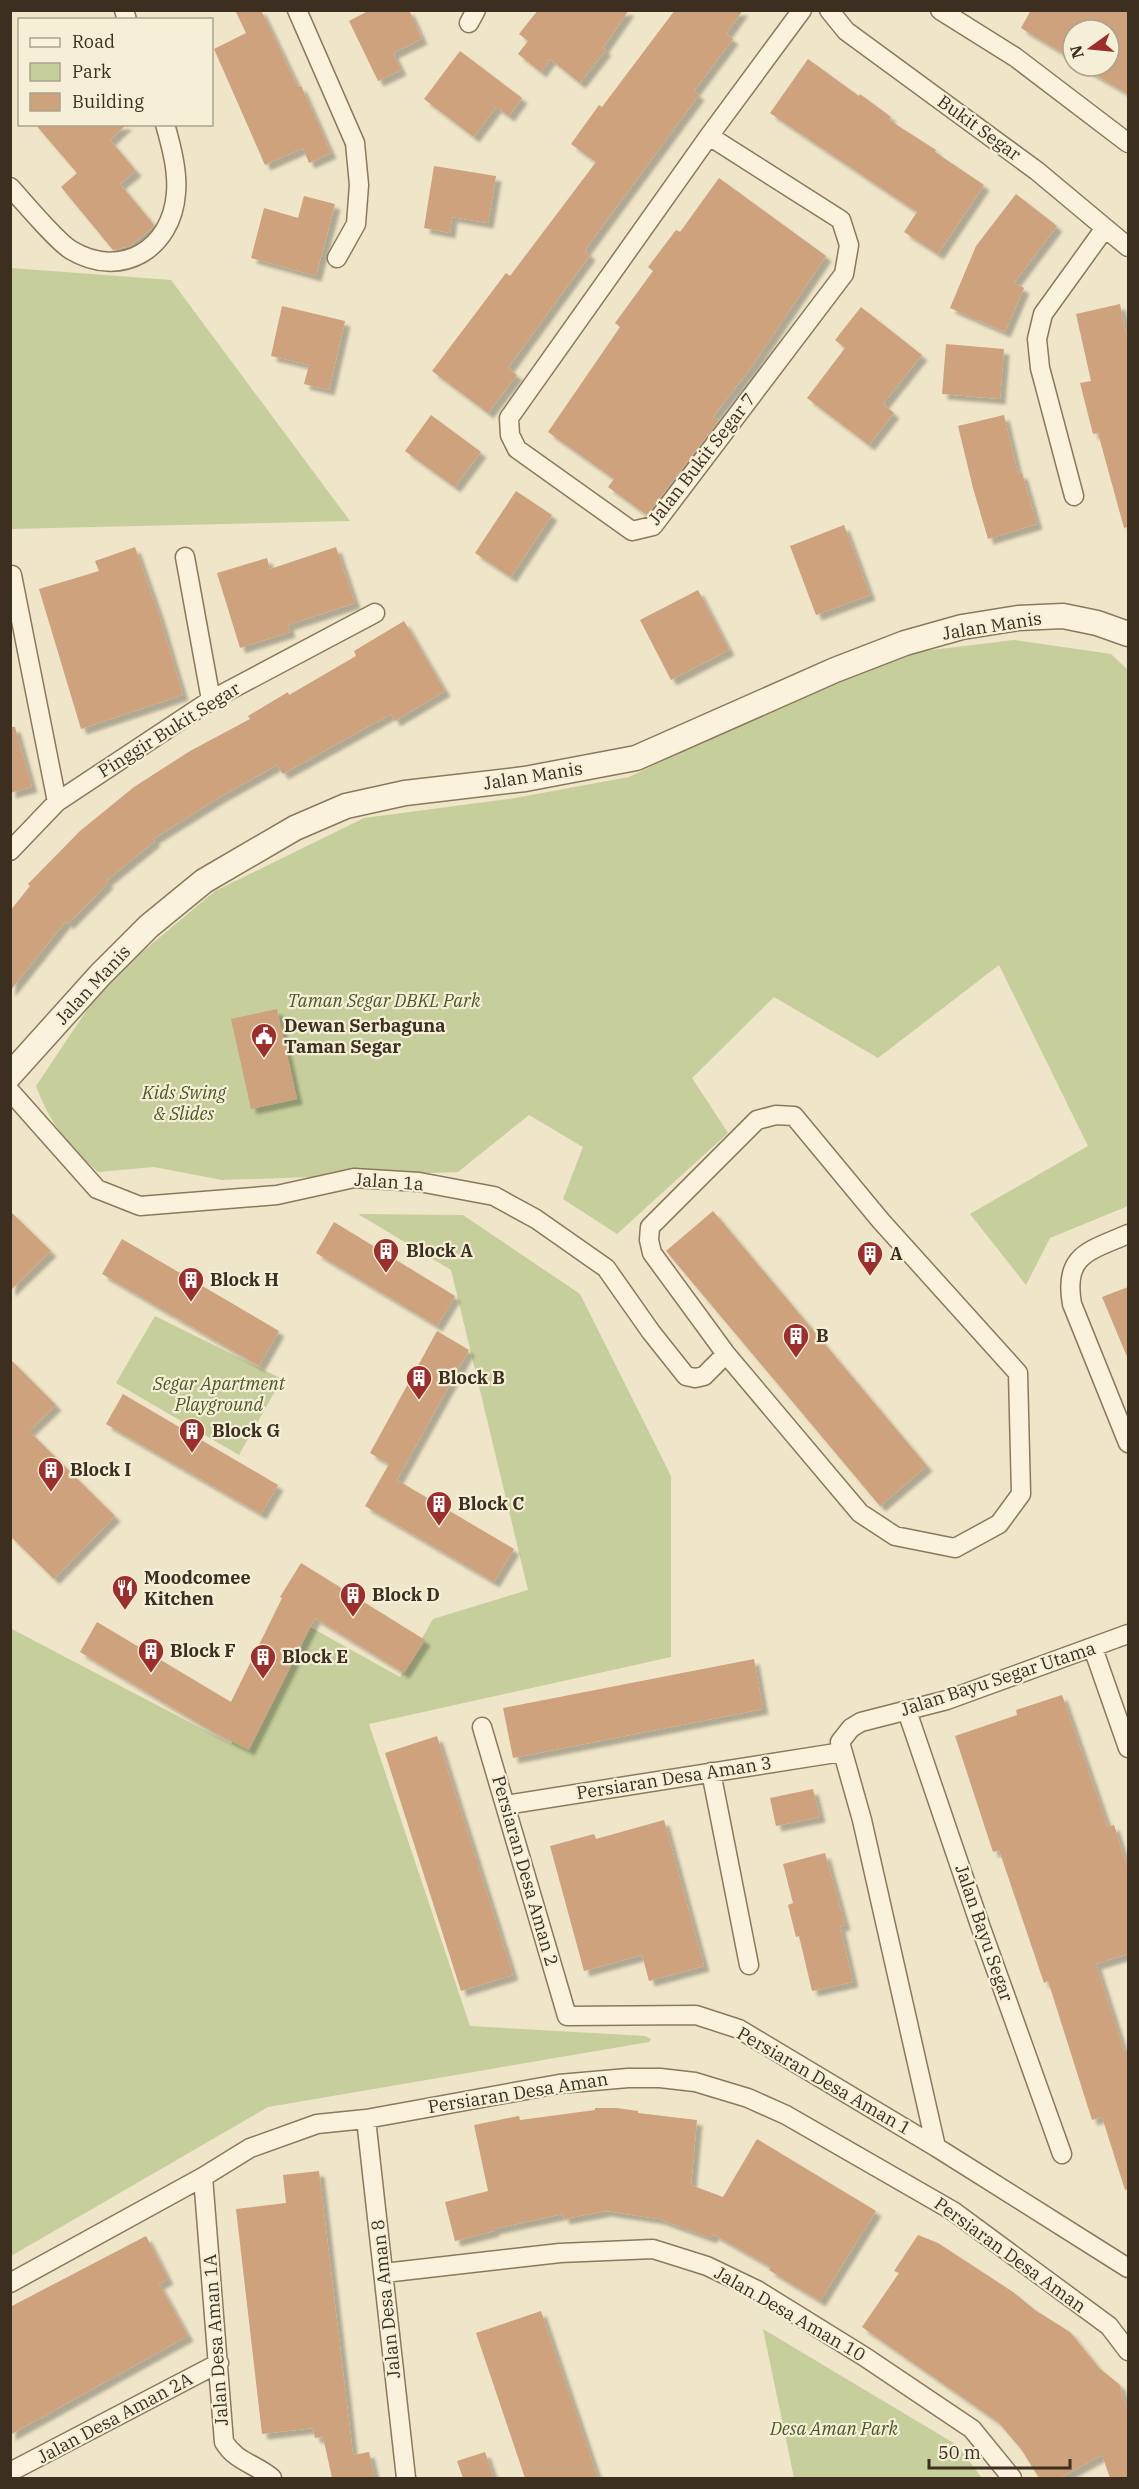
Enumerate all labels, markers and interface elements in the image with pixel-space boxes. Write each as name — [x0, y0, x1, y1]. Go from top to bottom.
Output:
legend — [18, 18, 213, 126]
north arrow — [1061, 18, 1121, 78]
text: Road — [72, 30, 115, 53]
text: N — [1065, 43, 1088, 61]
text: Park — [72, 60, 112, 83]
text: Building — [72, 90, 144, 113]
street label: Bukit Segar — [933, 90, 1026, 166]
street label: Jalan Bukit Segar 7 — [643, 388, 760, 529]
street label: Jalan Manis — [941, 606, 1043, 645]
street label: Pinggir Bukit Segar — [93, 677, 244, 783]
street label: Jalan Manis — [482, 756, 584, 795]
street label: Jalan Manis — [50, 940, 135, 1029]
park label: Taman Segar DBKL Park — [288, 989, 481, 1012]
place label: Dewan Serbaguna Taman Segar — [284, 1014, 446, 1058]
public building icon: Dewan Serbaguna Taman Segar — [249, 1021, 279, 1059]
park label: Kids Swing & Slides — [141, 1081, 227, 1125]
street label: Jalan 1a — [354, 1168, 425, 1195]
building icon: Block A — [371, 1236, 401, 1274]
place label: Block A — [406, 1239, 473, 1262]
building icon: A — [855, 1239, 885, 1277]
place label: A — [890, 1242, 903, 1265]
building icon: Block H — [176, 1265, 206, 1303]
place label: Block H — [210, 1268, 279, 1291]
building icon: B — [781, 1321, 811, 1359]
place label: B — [816, 1324, 829, 1347]
building icon: Block B — [404, 1363, 434, 1401]
place label: Block B — [438, 1366, 505, 1389]
park label: Segar Apartment Playground — [152, 1372, 286, 1416]
building icon: Block G — [177, 1416, 207, 1454]
place label: Block G — [212, 1419, 280, 1442]
building icon: Block I — [36, 1455, 66, 1493]
place label: Block I — [70, 1458, 131, 1481]
building icon: Block C — [424, 1489, 454, 1527]
place label: Block C — [458, 1492, 524, 1515]
place label: Moodcomee Kitchen — [144, 1566, 251, 1610]
restaurant icon: Moodcomee Kitchen — [110, 1573, 140, 1611]
building icon: Block D — [338, 1580, 368, 1618]
place label: Block D — [372, 1583, 440, 1606]
building icon: Block F — [136, 1636, 166, 1674]
street label: Jalan Bayu Segar Utama — [897, 1636, 1098, 1721]
place label: Block F — [170, 1639, 236, 1662]
building icon: Block E — [248, 1642, 278, 1680]
place label: Block E — [282, 1645, 348, 1668]
street label: Persiaran Desa Aman 3 — [575, 1751, 773, 1804]
street label: Persiaran Desa Aman 2 — [487, 1773, 564, 1969]
street label: Jalan Bayu Segar — [950, 1861, 1019, 2004]
street label: Persiaran Desa Aman 1 — [733, 2021, 915, 2140]
street label: Persiaran Desa Aman — [426, 2067, 610, 2118]
street label: Persiaran Desa Aman — [930, 2192, 1091, 2317]
street label: Jalan Desa Aman 8 — [366, 2218, 405, 2380]
street label: Jalan Desa Aman 1A — [198, 2253, 233, 2427]
street label: Jalan Desa Aman 10 — [711, 2261, 870, 2366]
street label: Jalan Desa Aman 2A — [33, 2367, 197, 2468]
park label: Desa Aman Park — [769, 2417, 899, 2440]
scale bar — [929, 2432, 1070, 2470]
text: 50 m — [938, 2441, 981, 2464]

